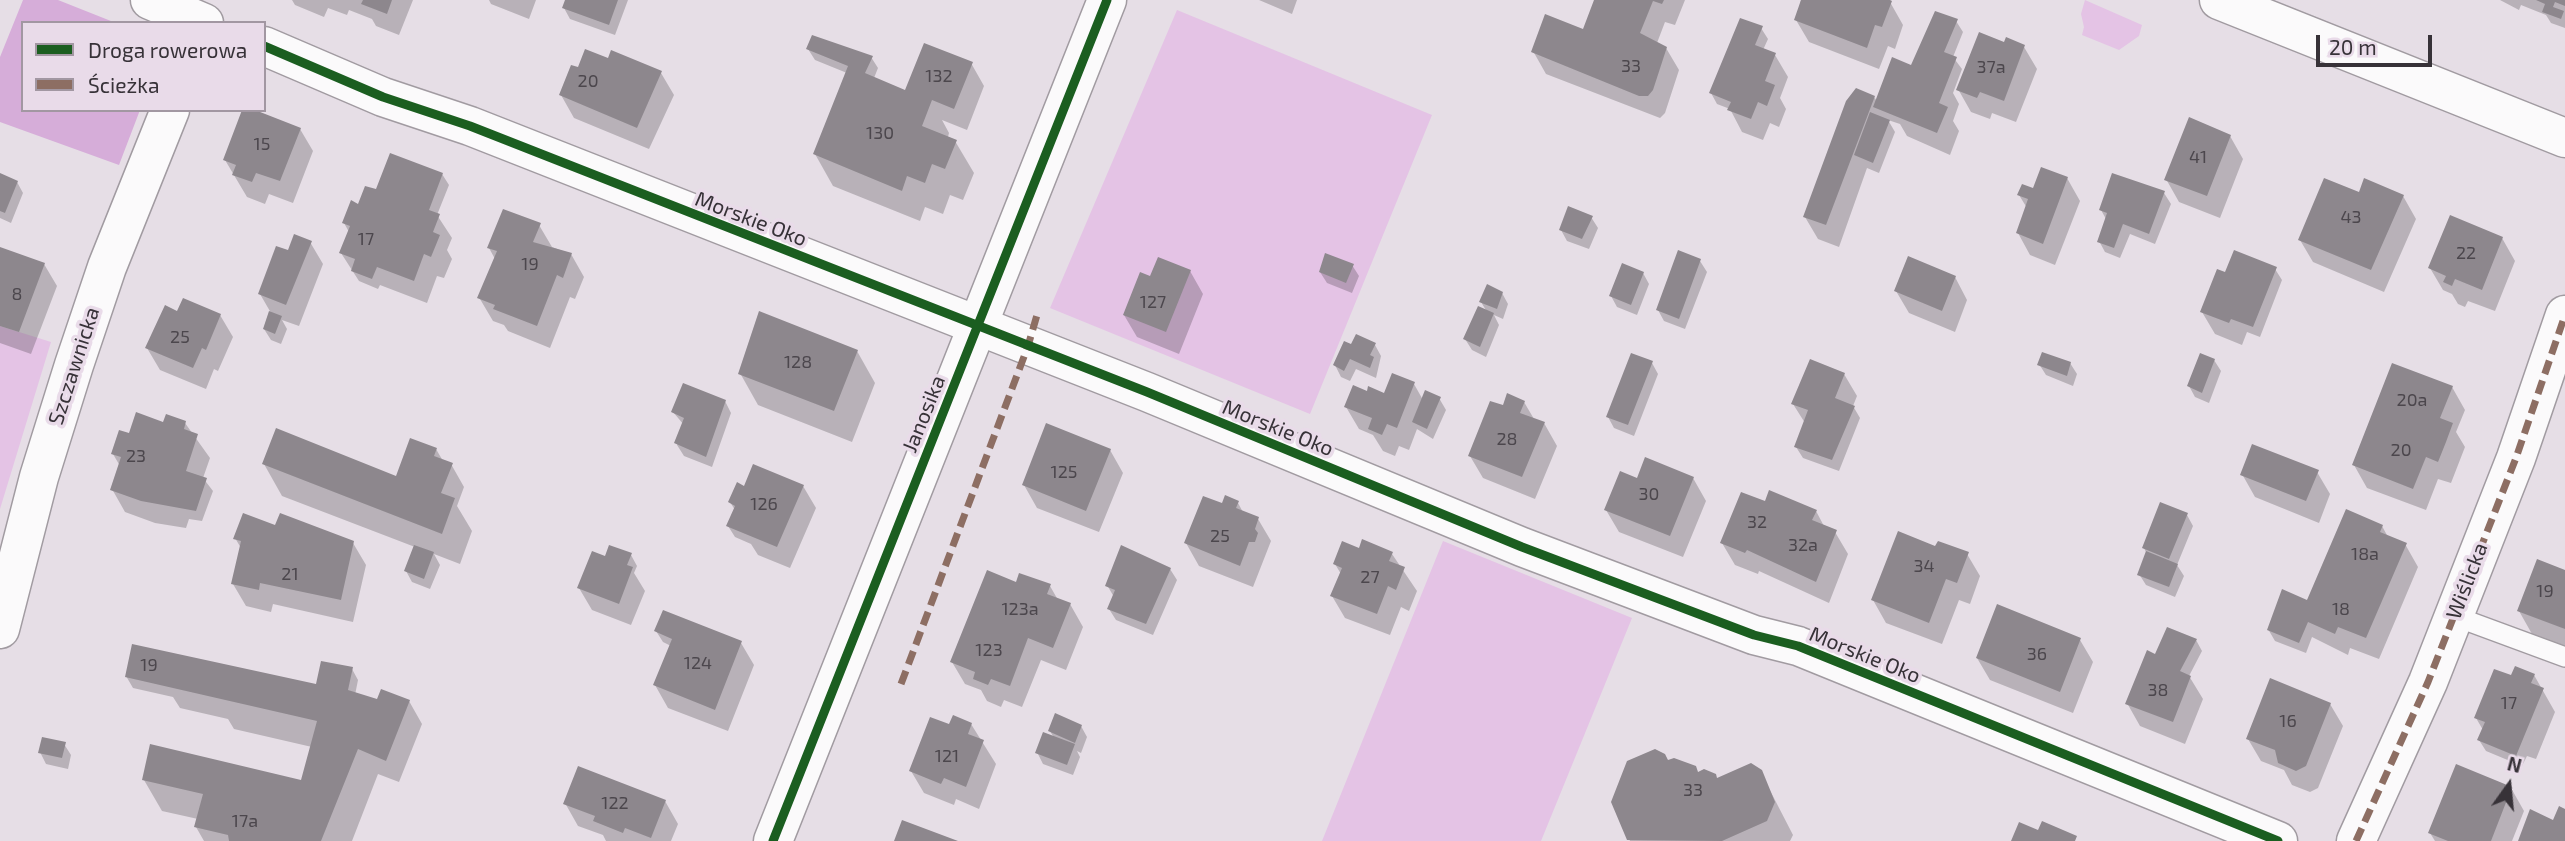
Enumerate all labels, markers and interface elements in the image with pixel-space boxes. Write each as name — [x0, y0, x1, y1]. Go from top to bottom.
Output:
legend — [21, 21, 266, 112]
scale bar — [2320, 21, 2436, 65]
text: 20 m — [2329, 34, 2377, 59]
text: Droga rowerowa — [88, 37, 247, 62]
house number: 33 — [1621, 55, 1641, 77]
house number: 37a — [1976, 56, 2006, 78]
house number: 132 — [925, 65, 953, 87]
house number: 20 — [578, 70, 598, 92]
text: Ścieżka — [88, 72, 159, 97]
house number: 130 — [866, 122, 894, 144]
house number: 15 — [254, 133, 270, 155]
house number: 41 — [2189, 146, 2207, 168]
street label: Morskie Oko — [692, 186, 810, 252]
house number: 43 — [2340, 206, 2362, 228]
house number: 17 — [358, 228, 374, 250]
house number: 22 — [2456, 242, 2476, 264]
house number: 19 — [521, 253, 539, 275]
house number: 8 — [12, 283, 22, 305]
house number: 127 — [1140, 291, 1166, 313]
street label: Szczawnicka — [43, 304, 105, 428]
house number: 25 — [170, 326, 190, 348]
house number: 128 — [784, 351, 812, 373]
street label: Janosika — [897, 372, 951, 456]
house number: 20a — [2397, 389, 2427, 411]
street label: Morskie Oko — [1219, 394, 1337, 462]
house number: 28 — [1496, 428, 1518, 450]
house number: 20 — [2391, 439, 2411, 461]
house number: 23 — [126, 445, 146, 467]
house number: 125 — [1051, 461, 1077, 483]
house number: 30 — [1639, 483, 1659, 505]
house number: 126 — [750, 493, 778, 515]
house number: 32 — [1747, 511, 1767, 533]
house number: 25 — [1210, 525, 1230, 547]
house number: 32a — [1788, 534, 1818, 556]
street label: Wiślicka — [2441, 539, 2493, 623]
house number: 18a — [2351, 543, 2379, 565]
house number: 34 — [1913, 555, 1935, 577]
house number: 21 — [281, 563, 299, 585]
house number: 27 — [1360, 566, 1380, 588]
house number: 19 — [2536, 580, 2554, 602]
house number: 123a — [1001, 598, 1039, 620]
house number: 18 — [2332, 598, 2350, 620]
street label: Morskie Oko — [1806, 621, 1924, 689]
house number: 123 — [975, 639, 1003, 661]
house number: 36 — [2027, 643, 2047, 665]
house number: 124 — [684, 652, 712, 674]
house number: 19 — [140, 654, 158, 676]
house number: 38 — [2148, 679, 2168, 701]
house number: 17 — [2501, 692, 2517, 714]
house number: 16 — [2279, 710, 2297, 732]
house number: 121 — [935, 745, 959, 767]
north arrow — [2474, 750, 2544, 820]
text: N — [2505, 751, 2524, 777]
house number: 33 — [1683, 779, 1703, 801]
house number: 122 — [601, 792, 629, 814]
house number: 17a — [232, 810, 258, 832]

